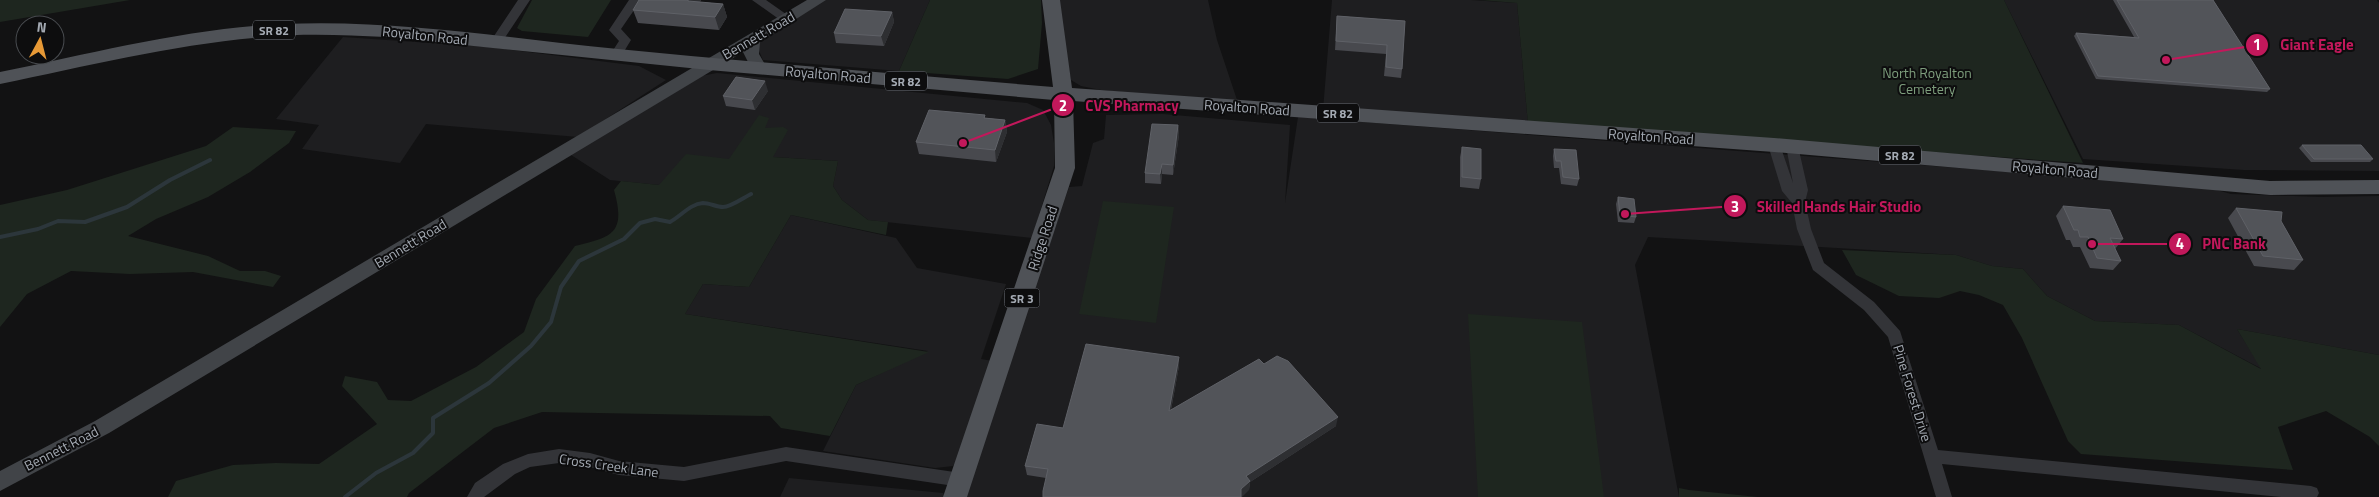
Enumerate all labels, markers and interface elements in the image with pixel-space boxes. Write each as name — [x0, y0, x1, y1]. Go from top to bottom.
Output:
street label: Bennett Road — [718, 6, 798, 64]
north arrow — [15, 15, 65, 65]
text: N — [36, 16, 48, 38]
road number: SR 82 — [253, 20, 295, 40]
street label: Royalton Road — [381, 20, 469, 50]
callout: Giant Eagle — [2245, 30, 2363, 60]
text: 1 — [2253, 33, 2261, 56]
text: Giant Eagle — [2280, 33, 2354, 56]
street label: Royalton Road — [784, 60, 872, 88]
park label: North Royalton Cemetery — [1882, 62, 1972, 99]
road number: SR 82 — [885, 72, 927, 90]
callout: CVS Pharmacy — [1051, 90, 1189, 120]
text: 2 — [1059, 94, 1067, 117]
text: CVS Pharmacy — [1085, 94, 1179, 117]
street label: Royalton Road — [1203, 94, 1291, 120]
road number: SR 82 — [1317, 104, 1359, 122]
street label: Royalton Road — [1607, 123, 1695, 149]
road number: SR 82 — [1879, 146, 1921, 164]
street label: Royalton Road — [2011, 155, 2099, 183]
callout: Skilled Hands Hair Studio — [1722, 191, 1931, 221]
text: 3 — [1731, 195, 1739, 218]
text: Skilled Hands Hair Studio — [1757, 195, 1921, 218]
street label: Ridge Road — [1022, 203, 1062, 273]
street label: Bennett Road — [370, 213, 450, 273]
callout: PNC Bank — [2167, 229, 2276, 259]
text: 4 — [2176, 232, 2184, 255]
text: PNC Bank — [2202, 232, 2266, 255]
road number: SR 3 — [1004, 288, 1040, 308]
street label: Pine Forest Drive — [1888, 342, 1938, 444]
street label: Bennett Road — [20, 420, 102, 476]
street label: Cross Creek Lane — [558, 448, 660, 482]

